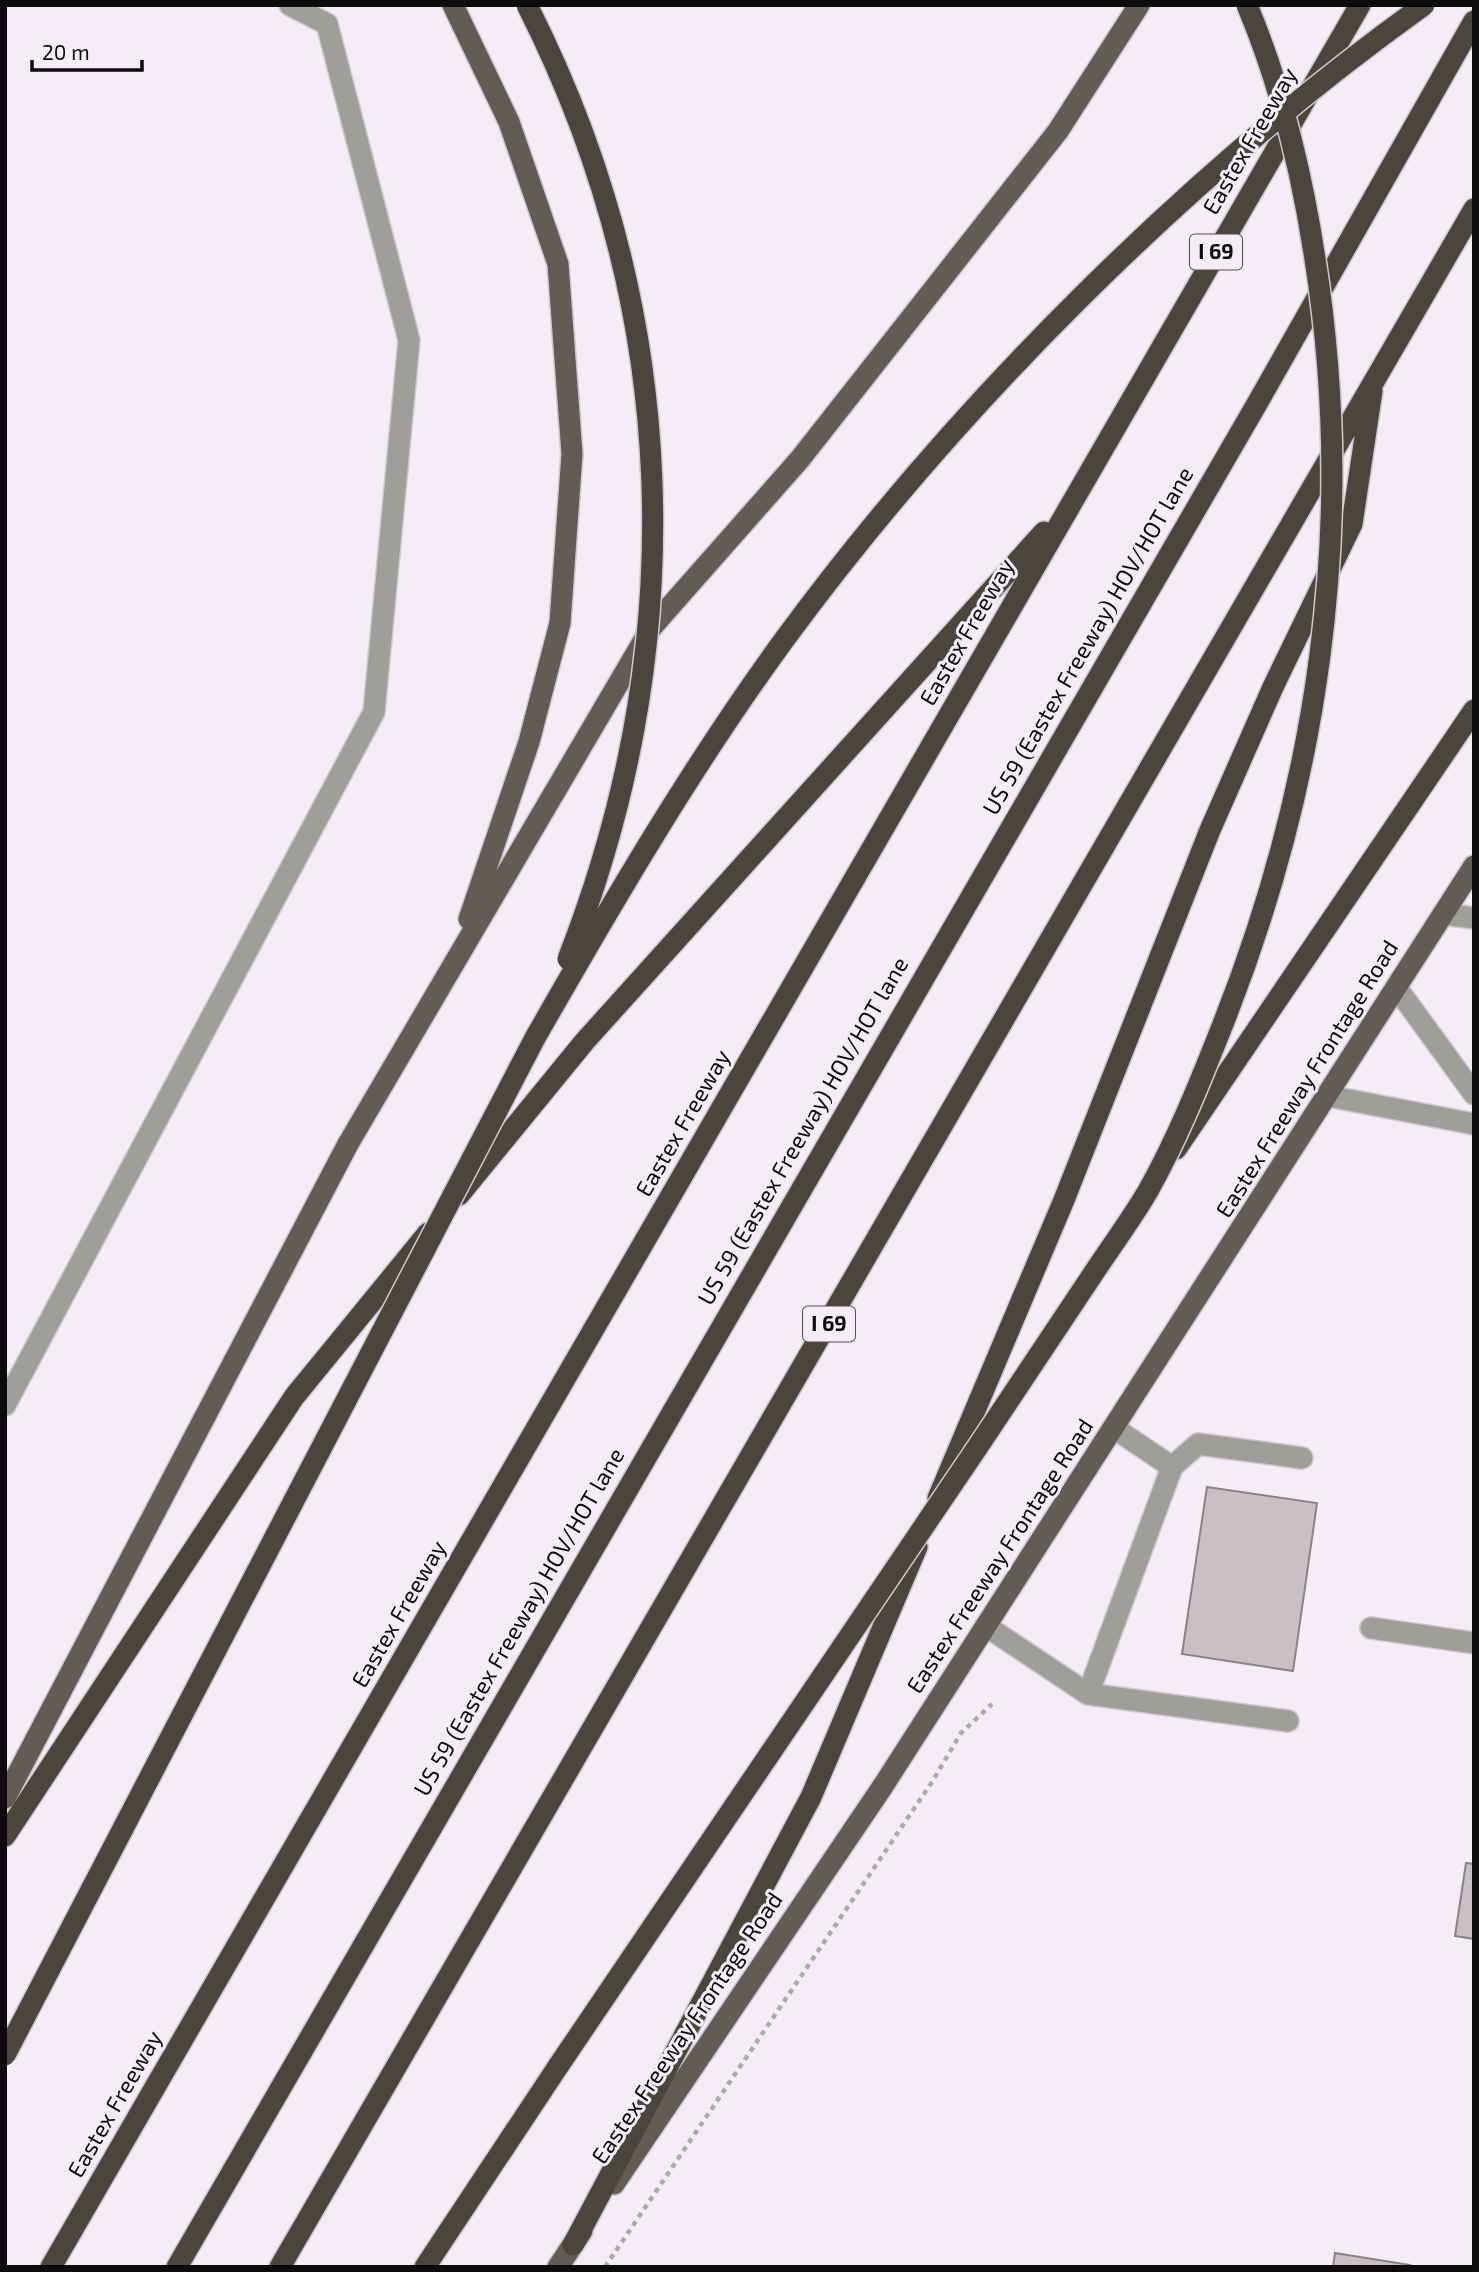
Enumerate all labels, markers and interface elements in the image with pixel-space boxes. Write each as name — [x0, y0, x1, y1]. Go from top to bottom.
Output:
scale bar — [32, 28, 142, 72]
text: 20 m — [42, 39, 90, 64]
street label: Eastex Freeway — [1196, 62, 1302, 219]
road number: I 69 — [1190, 234, 1242, 270]
street label: US 59 (Eastex Freeway) HOV/HOT lane — [976, 462, 1199, 819]
street label: Eastex Freeway — [913, 553, 1019, 710]
street label: Eastex Freeway Frontage Road — [1209, 935, 1403, 1222]
street label: US 59 (Eastex Freeway) HOV/HOT lane — [691, 952, 914, 1309]
street label: Eastex Freeway — [629, 1044, 735, 1201]
road number: I 69 — [803, 1306, 855, 1342]
street label: Eastex Freeway Frontage Road — [900, 1413, 1098, 1698]
street label: US 59 (Eastex Freeway) HOV/HOT lane — [407, 1443, 630, 1800]
street label: Eastex Freeway — [345, 1535, 451, 1692]
street label: Eastex Freeway Frontage Road — [585, 1886, 788, 2169]
street label: Eastex Freeway — [61, 2025, 167, 2182]

